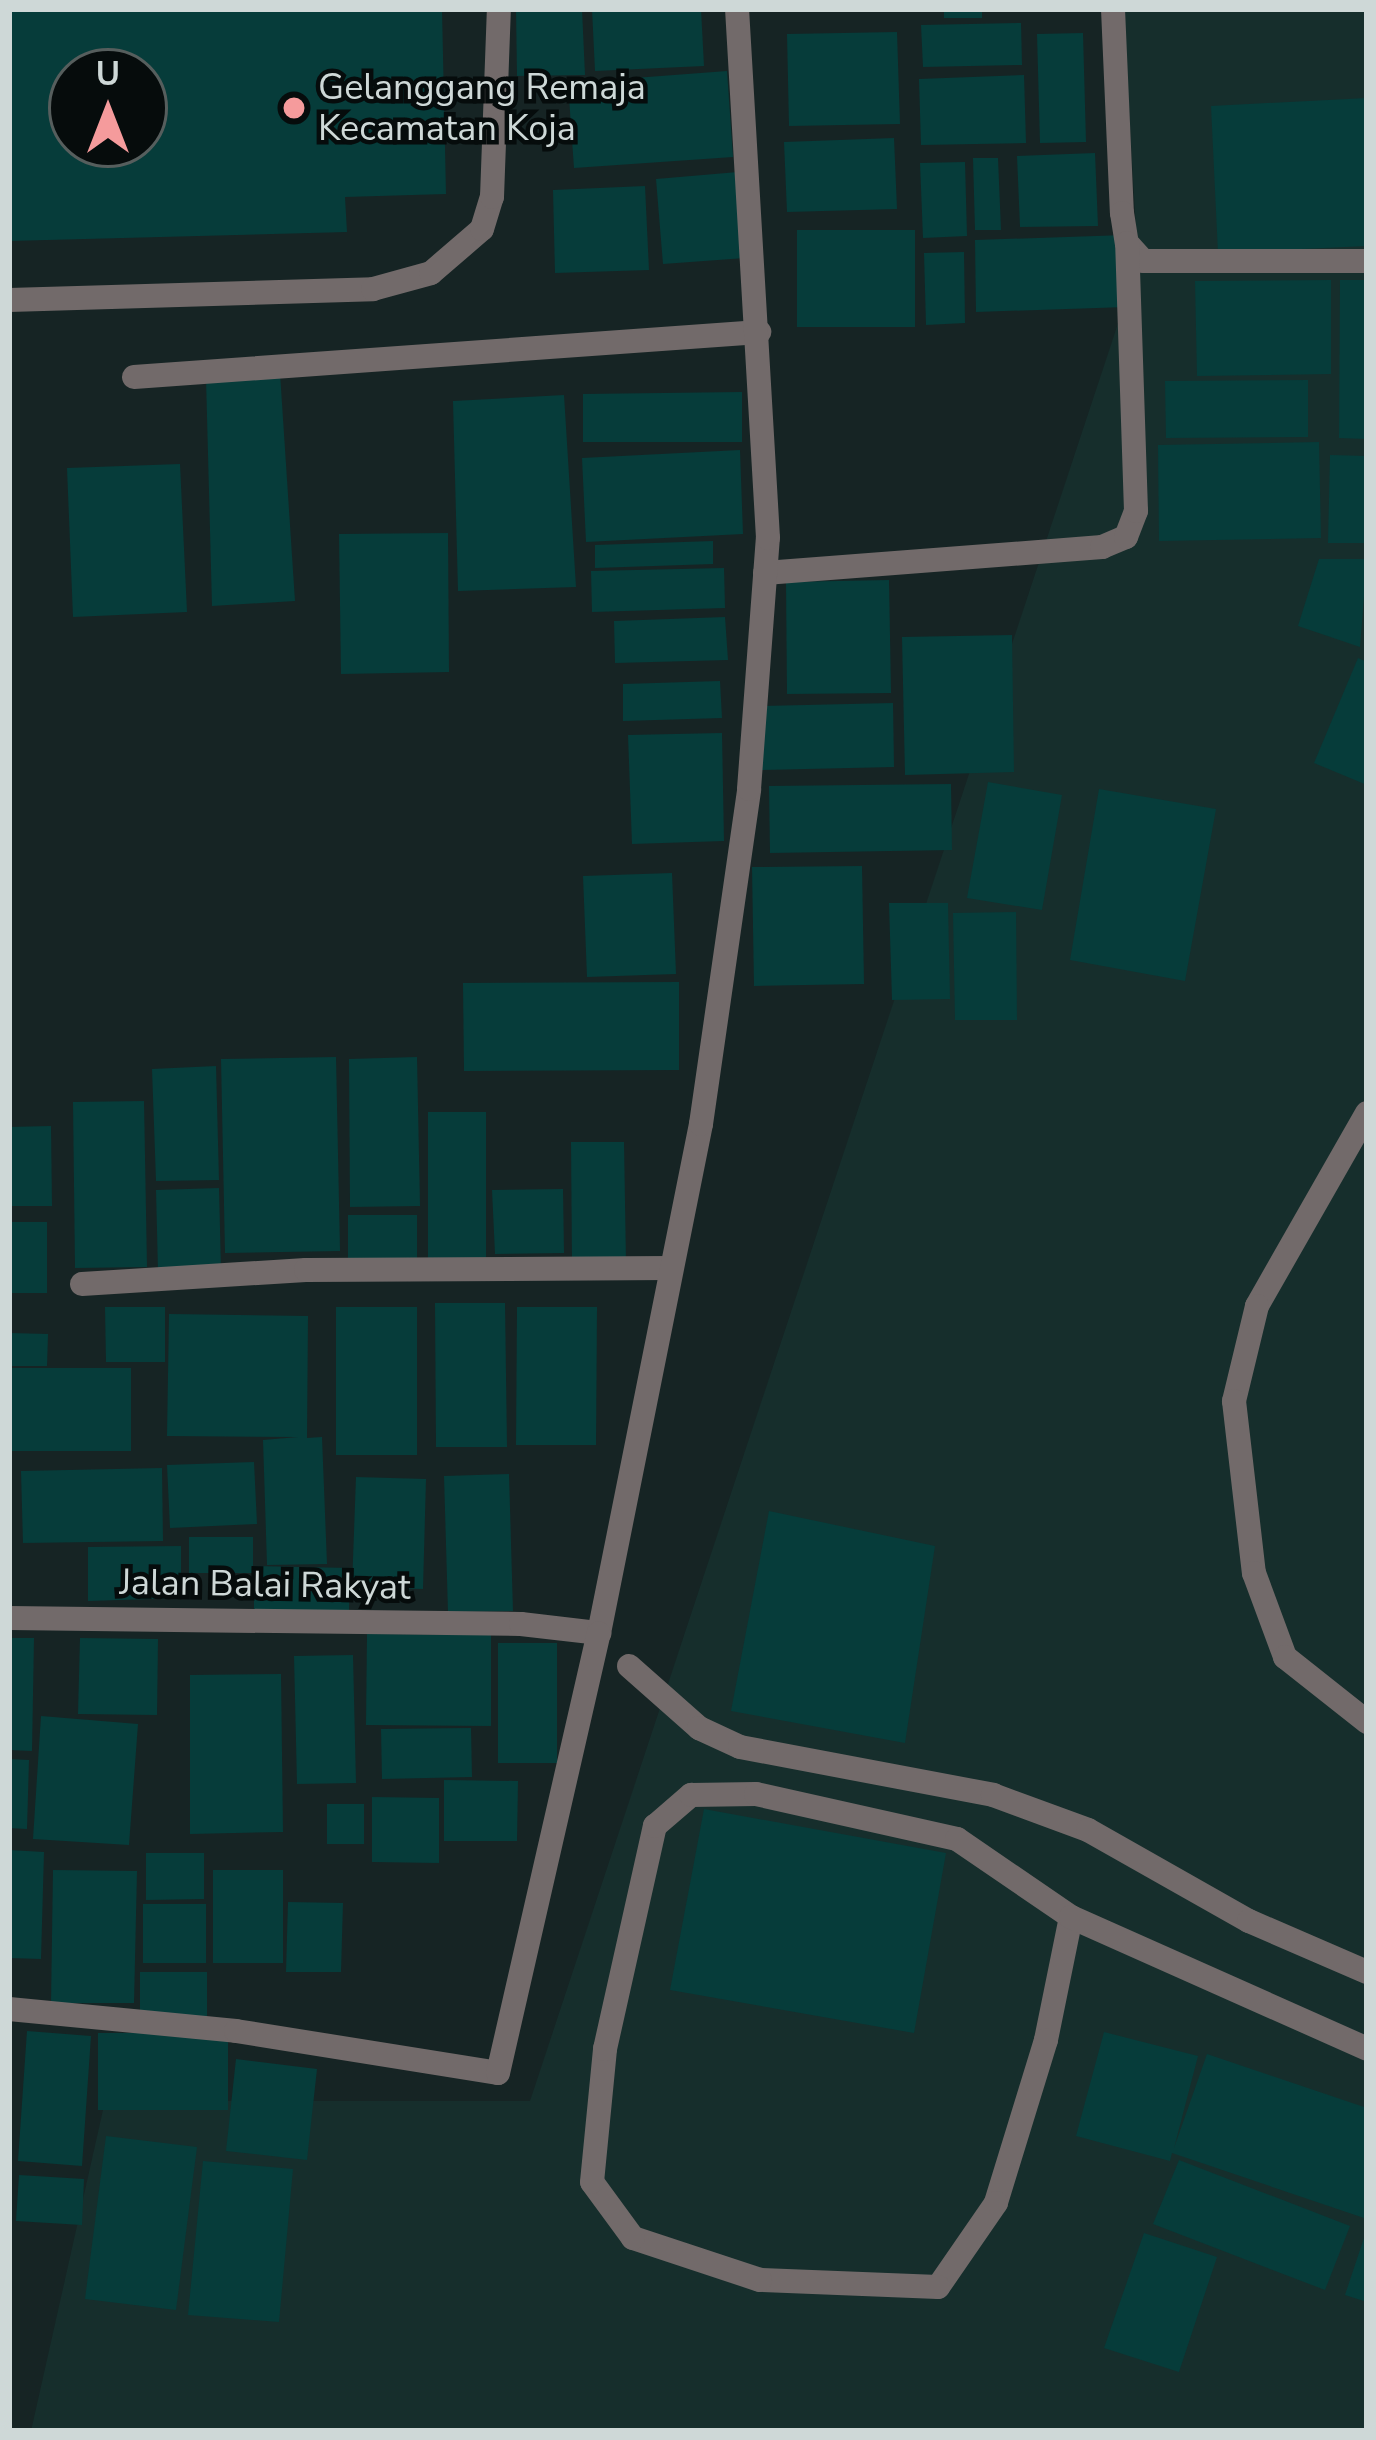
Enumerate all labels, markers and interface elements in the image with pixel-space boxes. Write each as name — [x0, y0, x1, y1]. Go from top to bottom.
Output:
north arrow — [48, 48, 168, 168]
text: U — [96, 52, 120, 97]
place label: Gelanggang Remaja Kecamatan Koja — [318, 65, 646, 150]
marker: Gelanggang Remaja Kecamatan Koja — [281, 95, 307, 121]
street label: Jalan Balai Rakyat — [119, 1561, 411, 1609]

